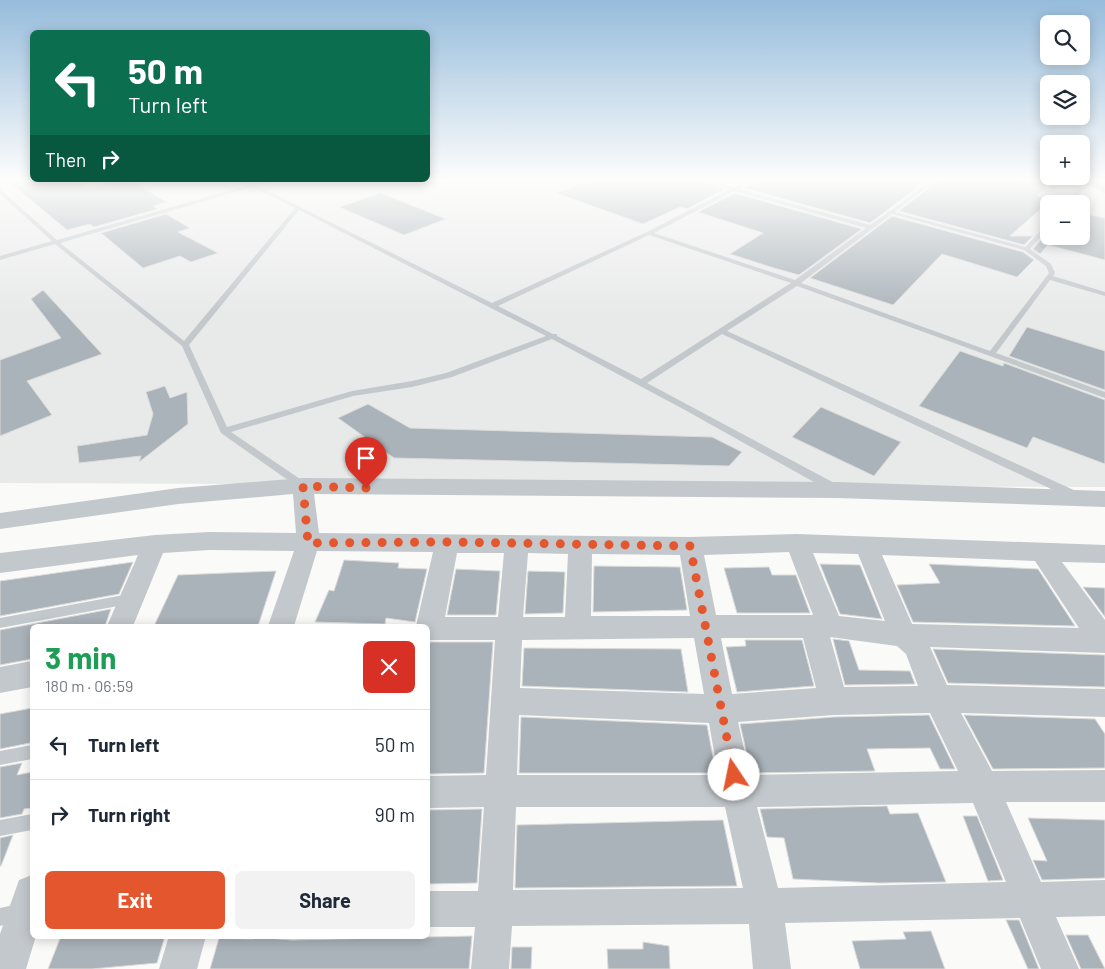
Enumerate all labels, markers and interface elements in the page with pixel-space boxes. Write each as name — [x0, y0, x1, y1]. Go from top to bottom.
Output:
map controls — [1040, 15, 1090, 245]
button: search — [1040, 15, 1090, 65]
text: 50 m — [128, 49, 203, 91]
icon: left — [45, 50, 110, 115]
button: layers — [1040, 75, 1090, 125]
text: Turn left — [128, 91, 208, 117]
button: + — [1040, 135, 1090, 185]
icon: right — [96, 145, 124, 173]
text: Then — [45, 148, 86, 171]
button: − — [1040, 195, 1090, 245]
pin — [345, 437, 387, 488]
icon: arrive — [352, 444, 380, 472]
text: 3 min — [45, 639, 116, 675]
button: close — [363, 641, 415, 693]
text: 180 m · 06:59 — [45, 676, 133, 695]
icon: left — [45, 731, 73, 759]
text: Turn left — [88, 733, 159, 756]
text: 50 m — [375, 733, 415, 756]
position arrow — [707, 748, 759, 800]
icon: right — [45, 801, 73, 829]
text: Turn right — [88, 803, 170, 826]
text: 90 m — [375, 803, 415, 826]
button: Exit — [45, 871, 225, 929]
button: Share — [235, 871, 415, 929]

